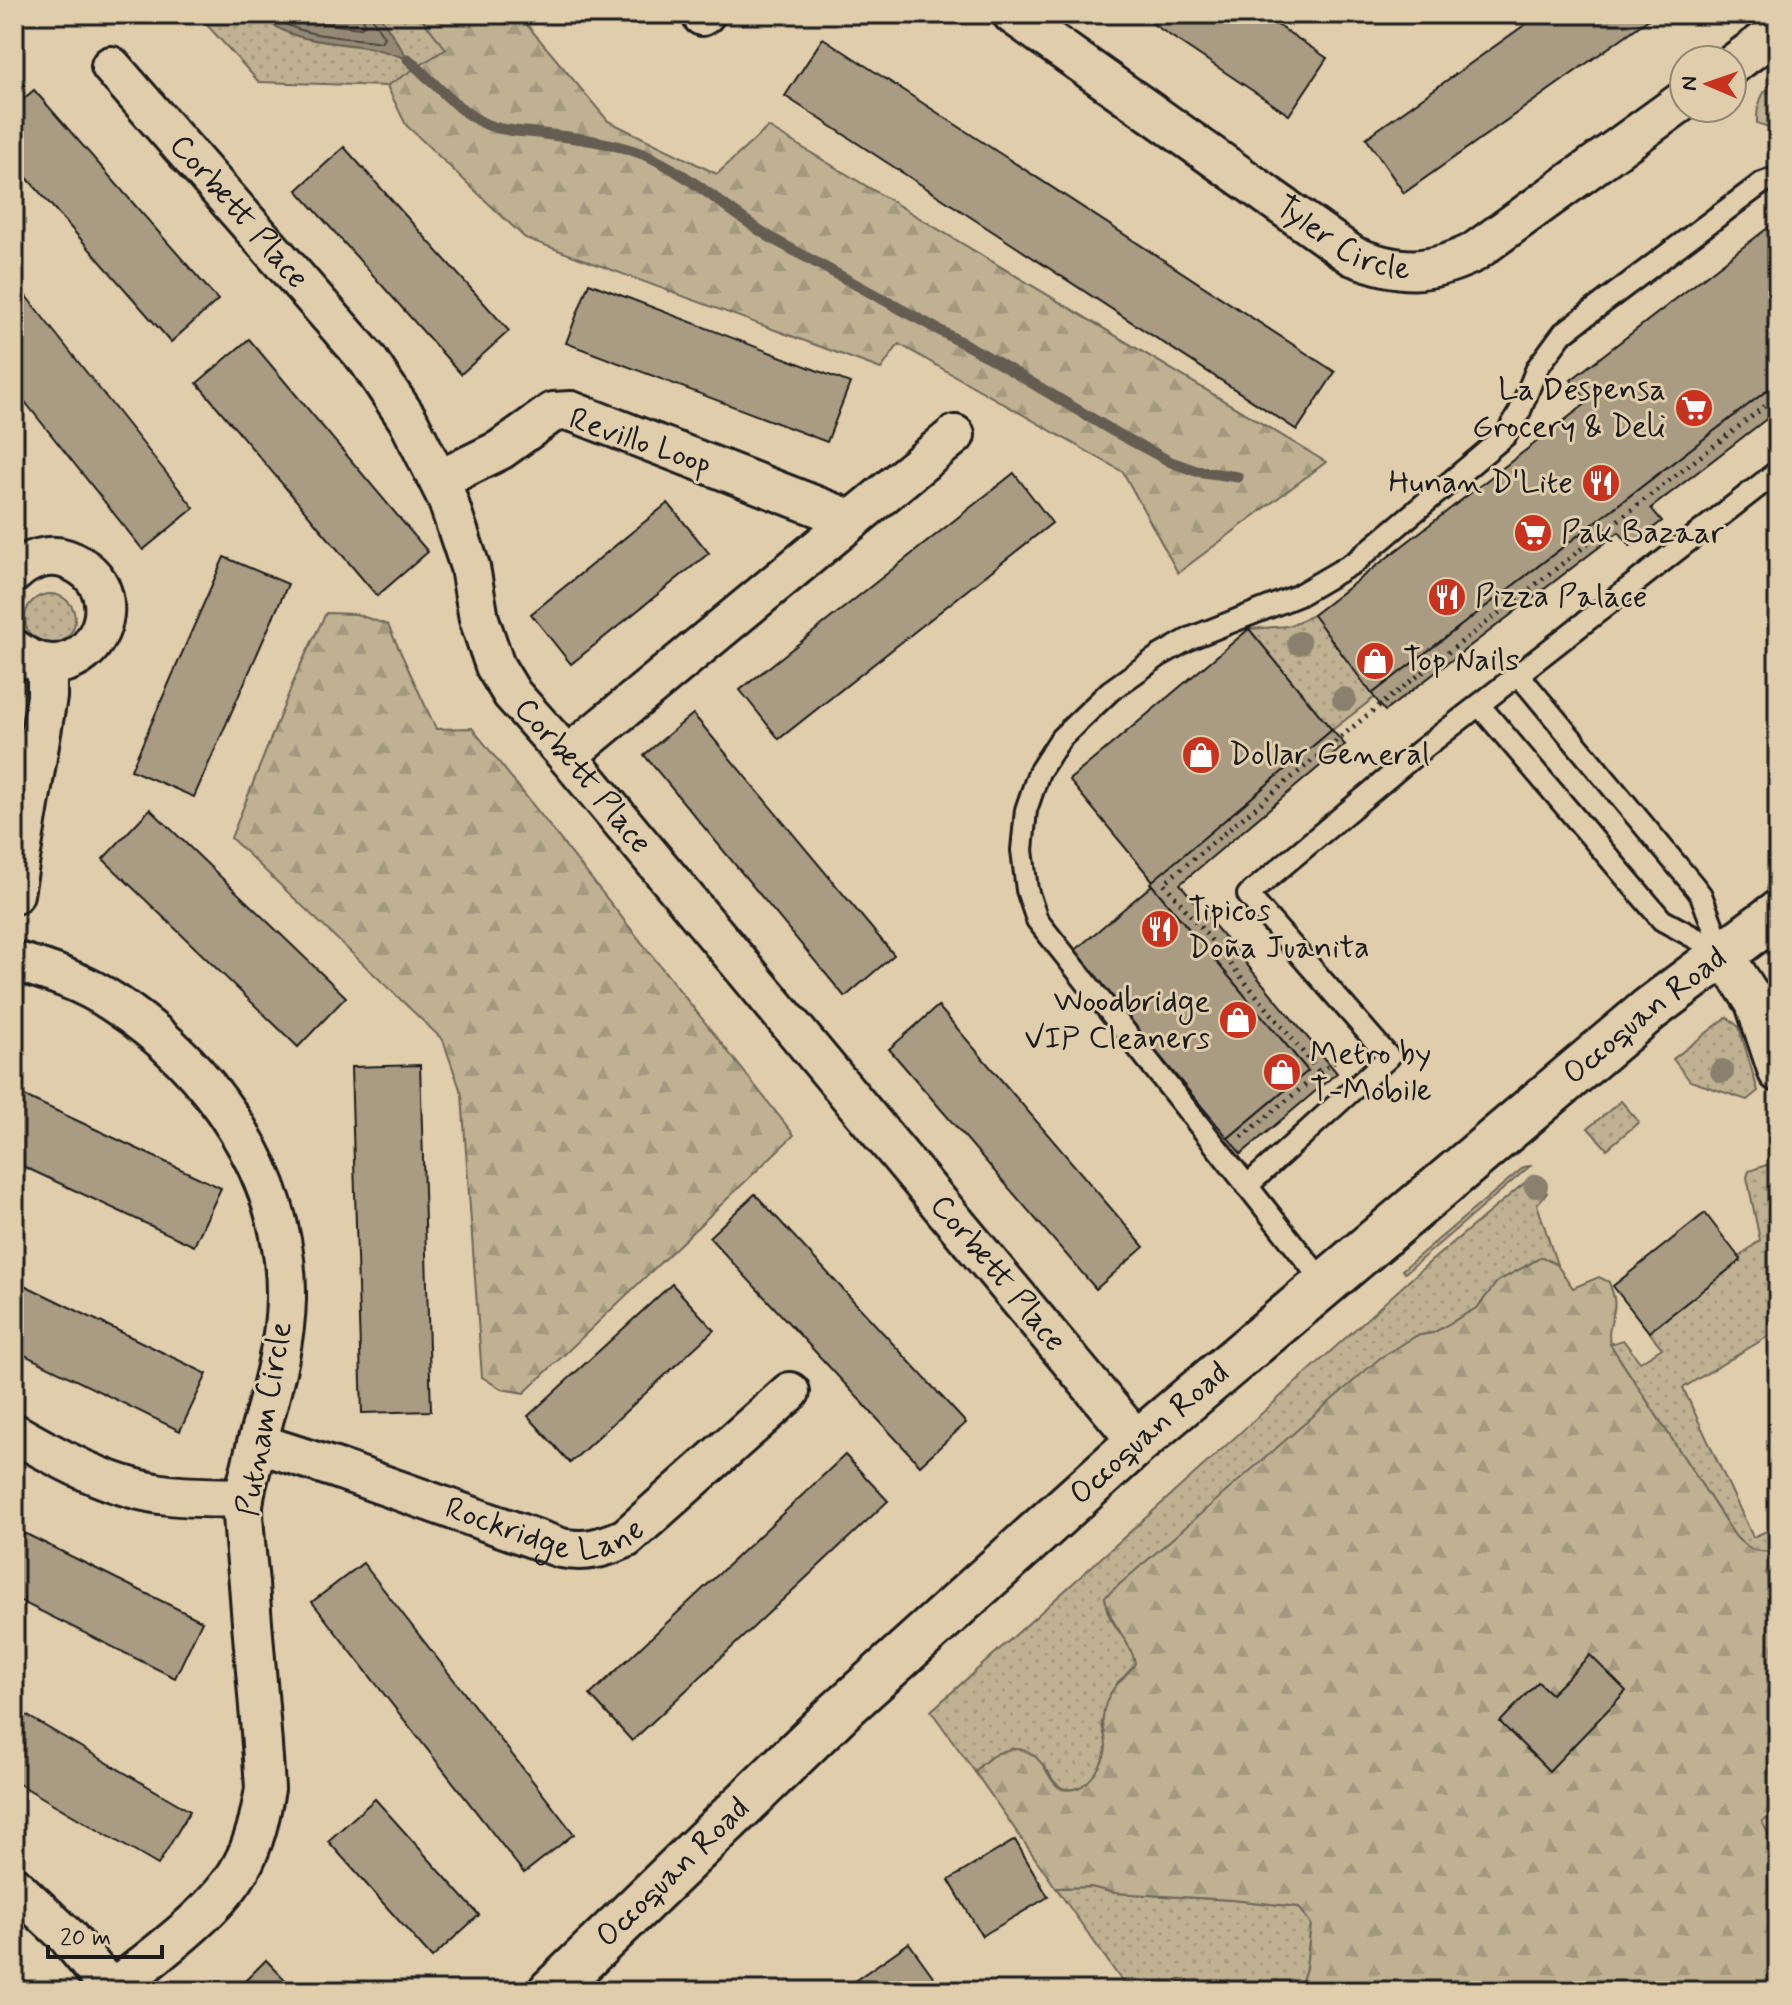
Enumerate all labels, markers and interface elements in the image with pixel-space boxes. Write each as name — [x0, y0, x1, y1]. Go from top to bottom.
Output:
north arrow — [1668, 44, 1748, 124]
text: N — [1676, 76, 1704, 91]
street label: Corbett Place — [159, 126, 318, 298]
street label: Tyler Circle — [1266, 186, 1412, 291]
place label: La Despensa Grocery & Deli — [1472, 369, 1666, 448]
supermarket icon: La Despensa Grocery & Deli — [1673, 387, 1715, 429]
street label: Revillo Loop — [563, 398, 717, 486]
place label: Hunan D'Lite — [1388, 462, 1573, 504]
restaurant icon: Hunan D'Lite — [1580, 462, 1622, 504]
supermarket icon: Pak Bazaar — [1512, 512, 1554, 554]
place label: Pak Bazaar — [1561, 512, 1724, 554]
restaurant icon: Pizza Palace — [1426, 576, 1468, 618]
place label: Pizza Palace — [1475, 576, 1647, 618]
shop icon: Top Nails — [1354, 640, 1396, 682]
place label: Top Nails — [1403, 640, 1520, 682]
street label: Corbett Place — [504, 689, 661, 863]
shop icon: Dollar General — [1180, 734, 1222, 776]
place label: Dollar General — [1229, 734, 1430, 776]
place label: Tipicos Doña Juanita — [1188, 890, 1370, 969]
restaurant icon: Tipicos Doña Juanita — [1139, 908, 1181, 950]
street label: Occoquan Road — [1554, 938, 1736, 1095]
place label: Woodbridge VIP Cleaners — [1024, 981, 1210, 1060]
shop icon: Woodbridge VIP Cleaners — [1217, 999, 1259, 1041]
place label: Metro by T-Mobile — [1310, 1033, 1432, 1112]
shop icon: Metro by T-Mobile — [1261, 1051, 1303, 1093]
street label: Corbett Place — [920, 1186, 1076, 1361]
street label: Putnam Circle — [227, 1318, 303, 1520]
street label: Occoquan Road — [1061, 1353, 1238, 1515]
street label: Rockridge Lane — [439, 1488, 654, 1571]
street label: Occoquan Road — [587, 1788, 759, 1957]
scale bar — [48, 1909, 162, 1959]
text: 20 m — [60, 1923, 111, 1954]

